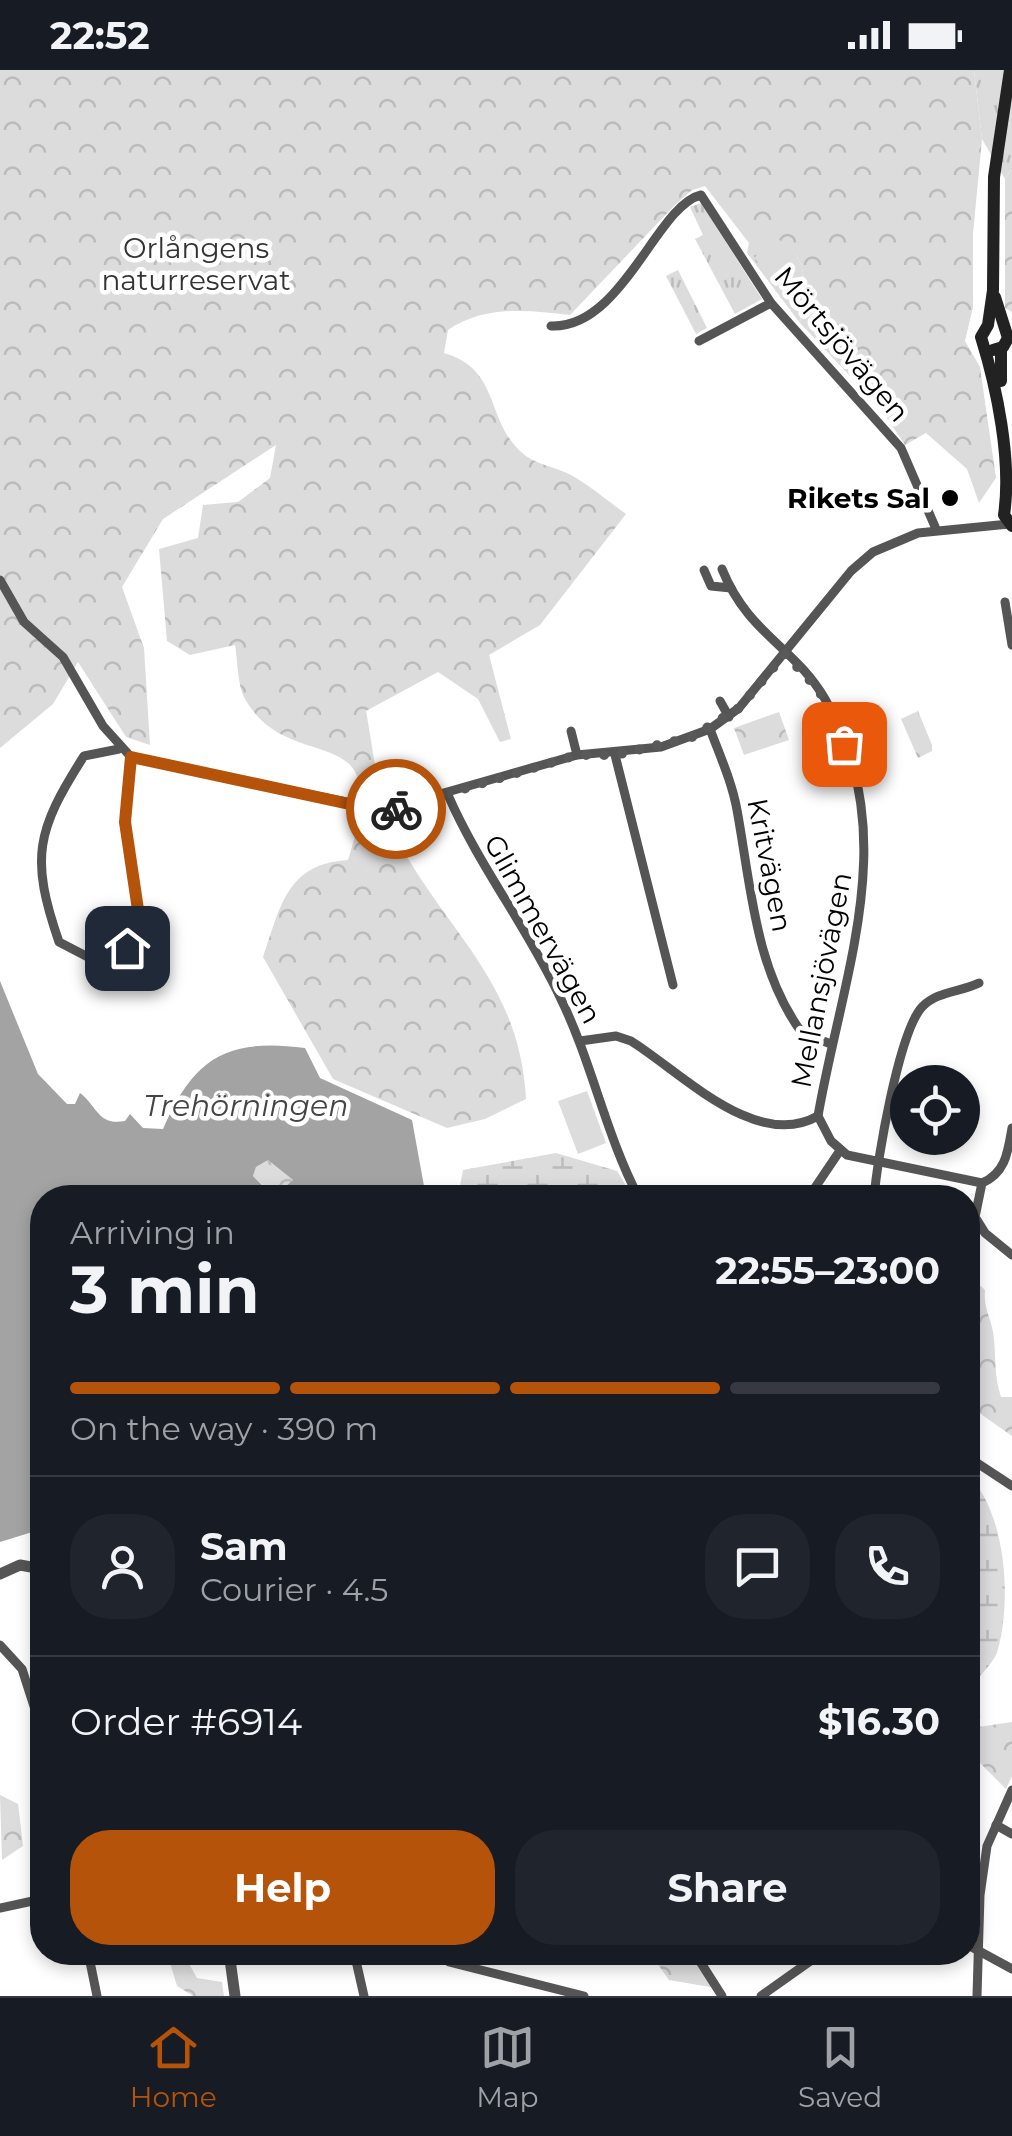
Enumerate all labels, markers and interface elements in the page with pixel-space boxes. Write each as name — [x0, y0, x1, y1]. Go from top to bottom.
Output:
text: 22:52 — [50, 12, 150, 59]
park label: Orlångens naturreservat — [101, 231, 291, 297]
street label: Mörtsjövägen — [767, 260, 917, 428]
place label: Rikets Sal — [787, 481, 930, 515]
marker: Rikets Sal — [939, 487, 961, 509]
pin — [802, 702, 887, 787]
icon: bag — [817, 717, 872, 772]
courier — [346, 759, 446, 859]
icon: bike — [369, 782, 424, 837]
street label: Kritvägen — [740, 795, 800, 935]
street label: Glimmervägen — [477, 829, 609, 1029]
street label: Mellansjövägen — [783, 869, 859, 1091]
pin — [85, 906, 170, 991]
icon: home — [100, 921, 155, 976]
map controls — [890, 1065, 980, 1155]
button: locate — [890, 1065, 980, 1155]
water label: Trehörningen — [143, 1087, 349, 1124]
text: Arriving in — [70, 1213, 235, 1252]
text: 22:55–23:00 — [715, 1247, 940, 1294]
text: 3 min — [70, 1250, 260, 1329]
text: On the way · 390 m — [70, 1409, 378, 1448]
button: person — [70, 1514, 175, 1619]
button: chat — [705, 1514, 810, 1619]
button: phone — [835, 1514, 940, 1619]
text: Sam — [200, 1523, 288, 1570]
text: Courier · 4.5 — [200, 1570, 388, 1609]
text: Order #6914 — [70, 1698, 302, 1745]
text: $16.30 — [818, 1698, 940, 1745]
button: Help — [70, 1830, 495, 1945]
button: Share — [515, 1830, 940, 1945]
tab: Home — [130, 2020, 217, 2114]
tab: Map — [476, 2020, 539, 2114]
tab: Saved — [798, 2020, 882, 2114]

